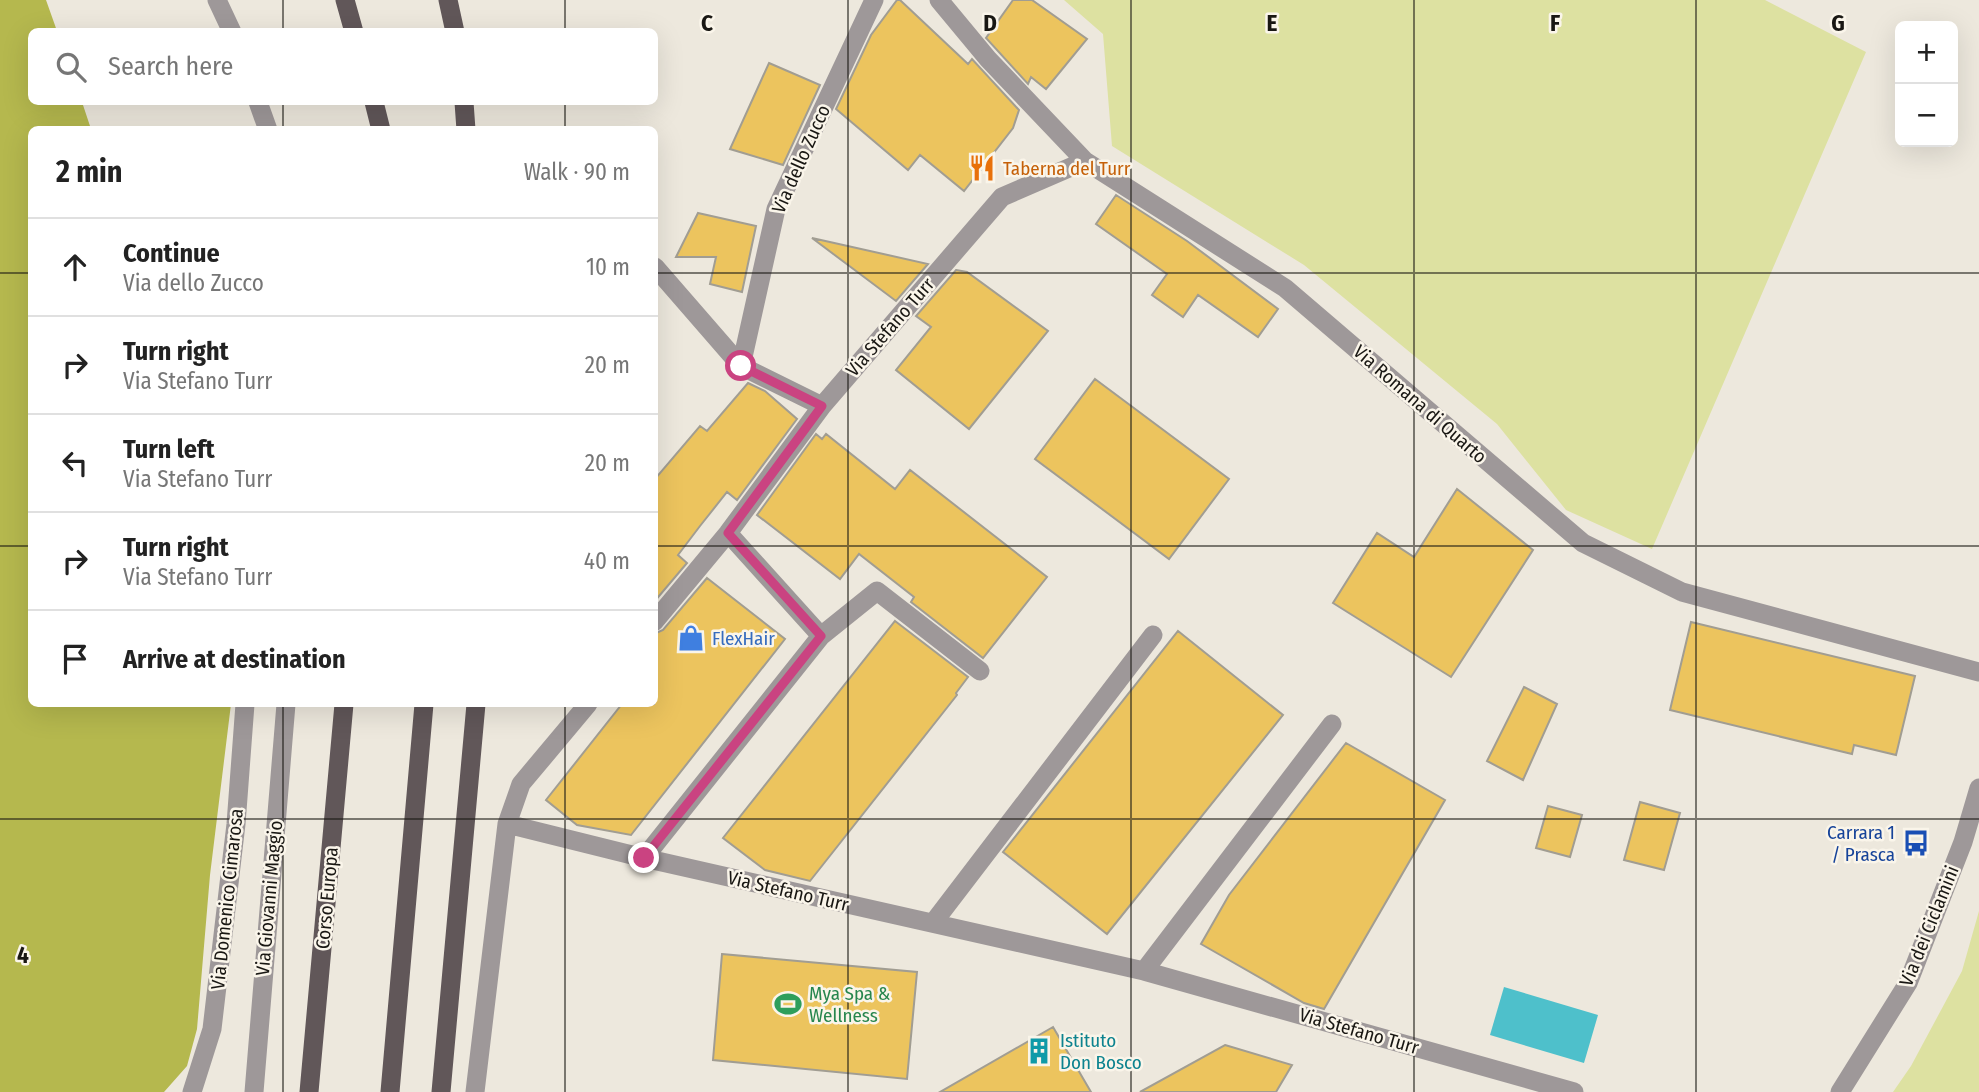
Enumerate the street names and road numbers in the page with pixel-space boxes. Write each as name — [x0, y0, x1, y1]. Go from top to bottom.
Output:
street label: Via dello Zucco — [767, 101, 835, 217]
street label: Via Stefano Turr — [841, 273, 939, 381]
street label: Via Romana di Quarto — [1349, 340, 1491, 468]
street label: Via Domenico Cimarosa — [206, 807, 248, 991]
street label: Via Giovanni Maggio — [251, 819, 287, 977]
street label: Corso Europa — [311, 846, 343, 950]
street label: Via dei Ciclamini — [1894, 862, 1964, 990]
street label: Via Stefano Turr — [725, 866, 851, 916]
street label: Via Stefano Turr — [1297, 1003, 1422, 1059]

